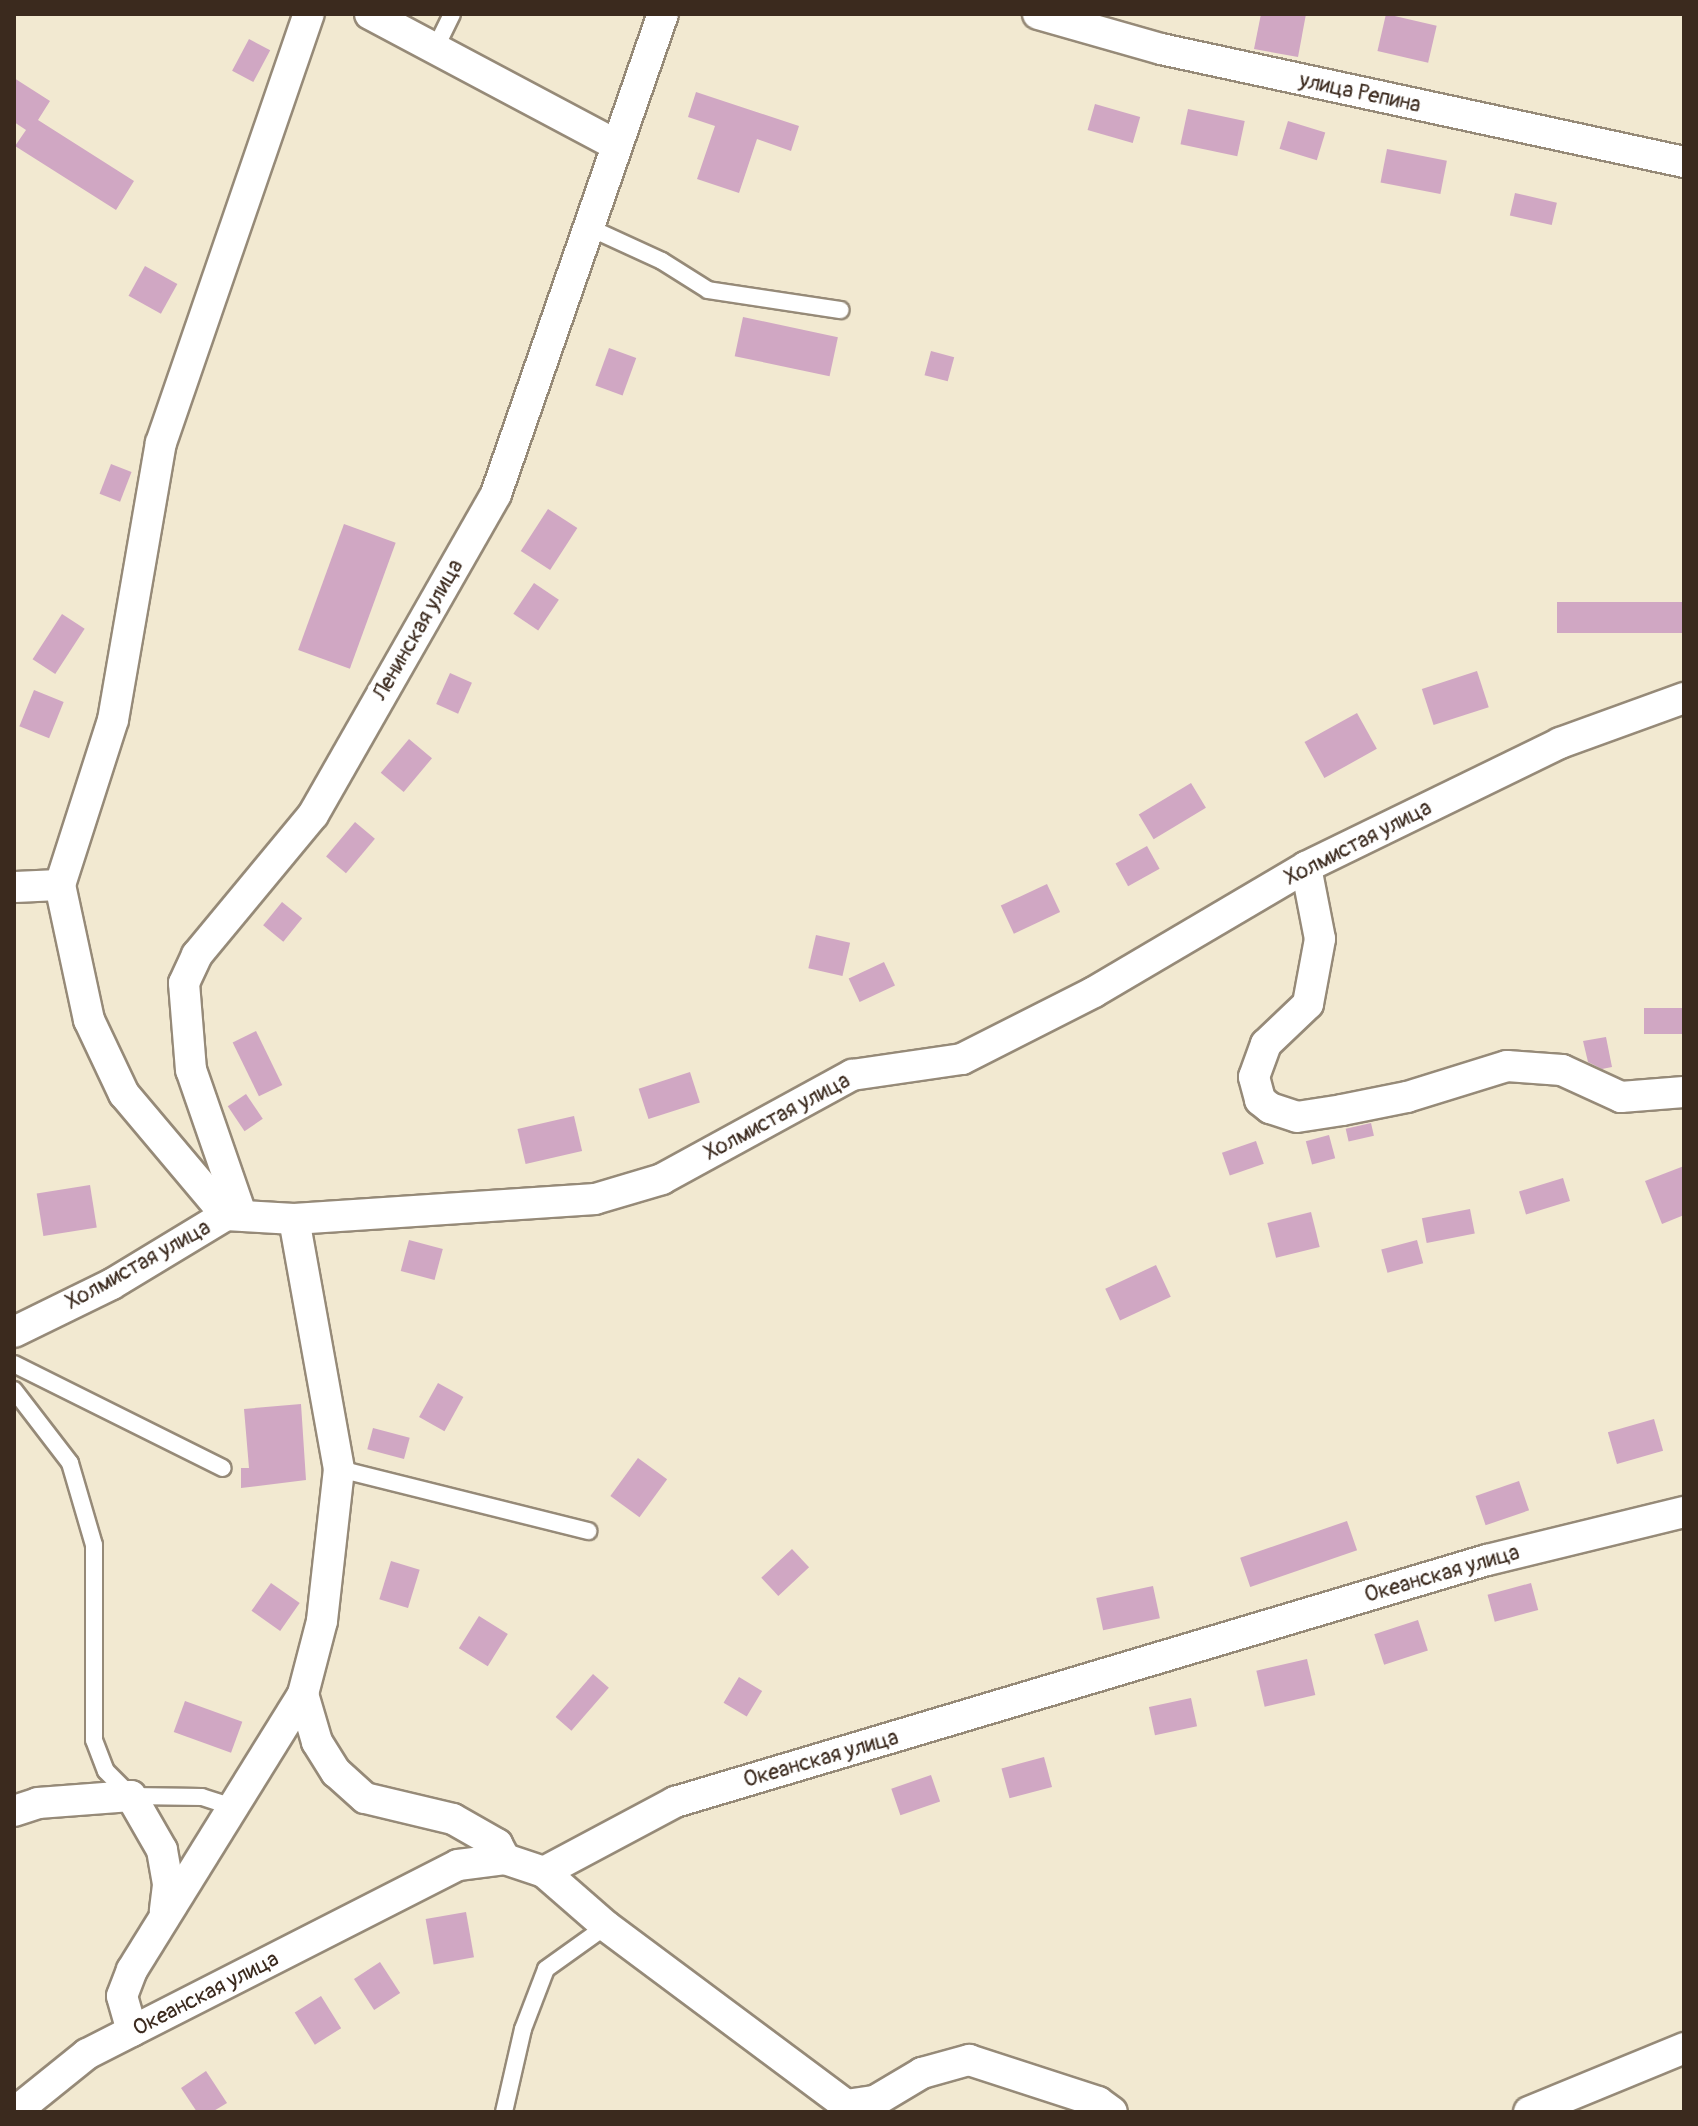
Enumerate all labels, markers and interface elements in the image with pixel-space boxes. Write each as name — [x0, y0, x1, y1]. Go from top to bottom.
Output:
street label: улица Репина — [1297, 67, 1423, 119]
street label: Ленинская улица — [367, 555, 469, 705]
street label: Холмистая улица — [1280, 795, 1436, 891]
street label: Холмистая улица — [700, 1067, 854, 1167]
street label: Холмистая улица — [61, 1214, 215, 1316]
street label: Океанская улица — [1361, 1539, 1523, 1609]
street label: Океанская улица — [740, 1724, 902, 1794]
street label: Океанская улица — [129, 1946, 283, 2042]

